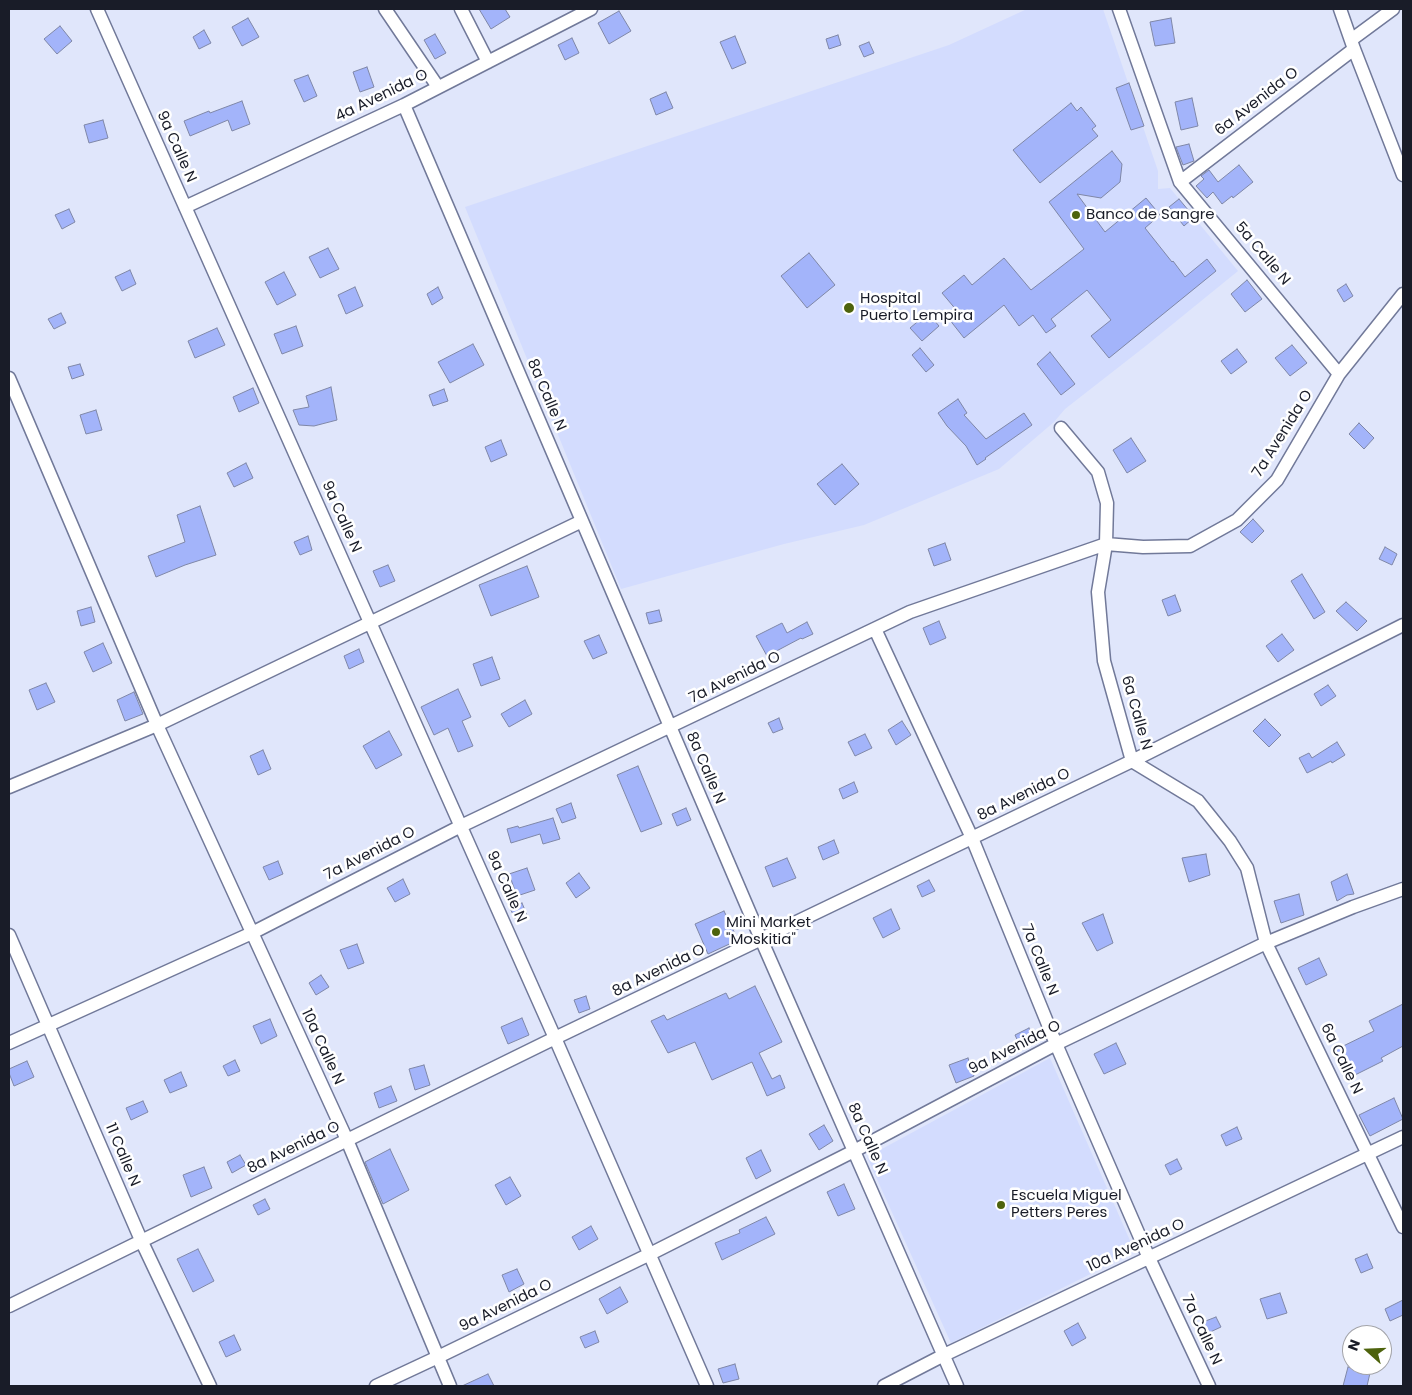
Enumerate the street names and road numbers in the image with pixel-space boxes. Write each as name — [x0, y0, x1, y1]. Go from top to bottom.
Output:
street label: 6a Avenida O — [1212, 64, 1302, 140]
street label: 4a Avenida O — [333, 66, 431, 126]
street label: 9a Calle N — [152, 108, 200, 186]
street label: 5a Calle N — [1231, 219, 1293, 289]
street label: 8a Calle N — [523, 356, 569, 434]
street label: 7a Avenida O — [1249, 387, 1317, 481]
street label: 9a Calle N — [317, 478, 365, 556]
street label: 7a Avenida O — [686, 648, 784, 708]
street label: 6a Calle N — [1117, 674, 1155, 752]
street label: 8a Calle N — [682, 729, 728, 807]
street label: 8a Avenida O — [975, 765, 1073, 825]
street label: 7a Avenida O — [322, 823, 418, 885]
street label: 9a Calle N — [482, 848, 530, 926]
street label: 7a Calle N — [1017, 922, 1061, 998]
street label: 8a Avenida O — [610, 941, 708, 1001]
street label: 10a Calle N — [297, 1006, 347, 1088]
street label: 9a Avenida O — [966, 1017, 1064, 1079]
street label: 6a Calle N — [1316, 1021, 1366, 1097]
street label: 8a Calle N — [843, 1100, 891, 1178]
street label: 8a Avenida O — [245, 1118, 343, 1178]
street label: 11 Calle N — [101, 1121, 143, 1189]
street label: 10a Avenida O — [1084, 1216, 1188, 1276]
street label: 9a Avenida O — [457, 1276, 555, 1336]
street label: 7a Calle N — [1177, 1292, 1225, 1368]

